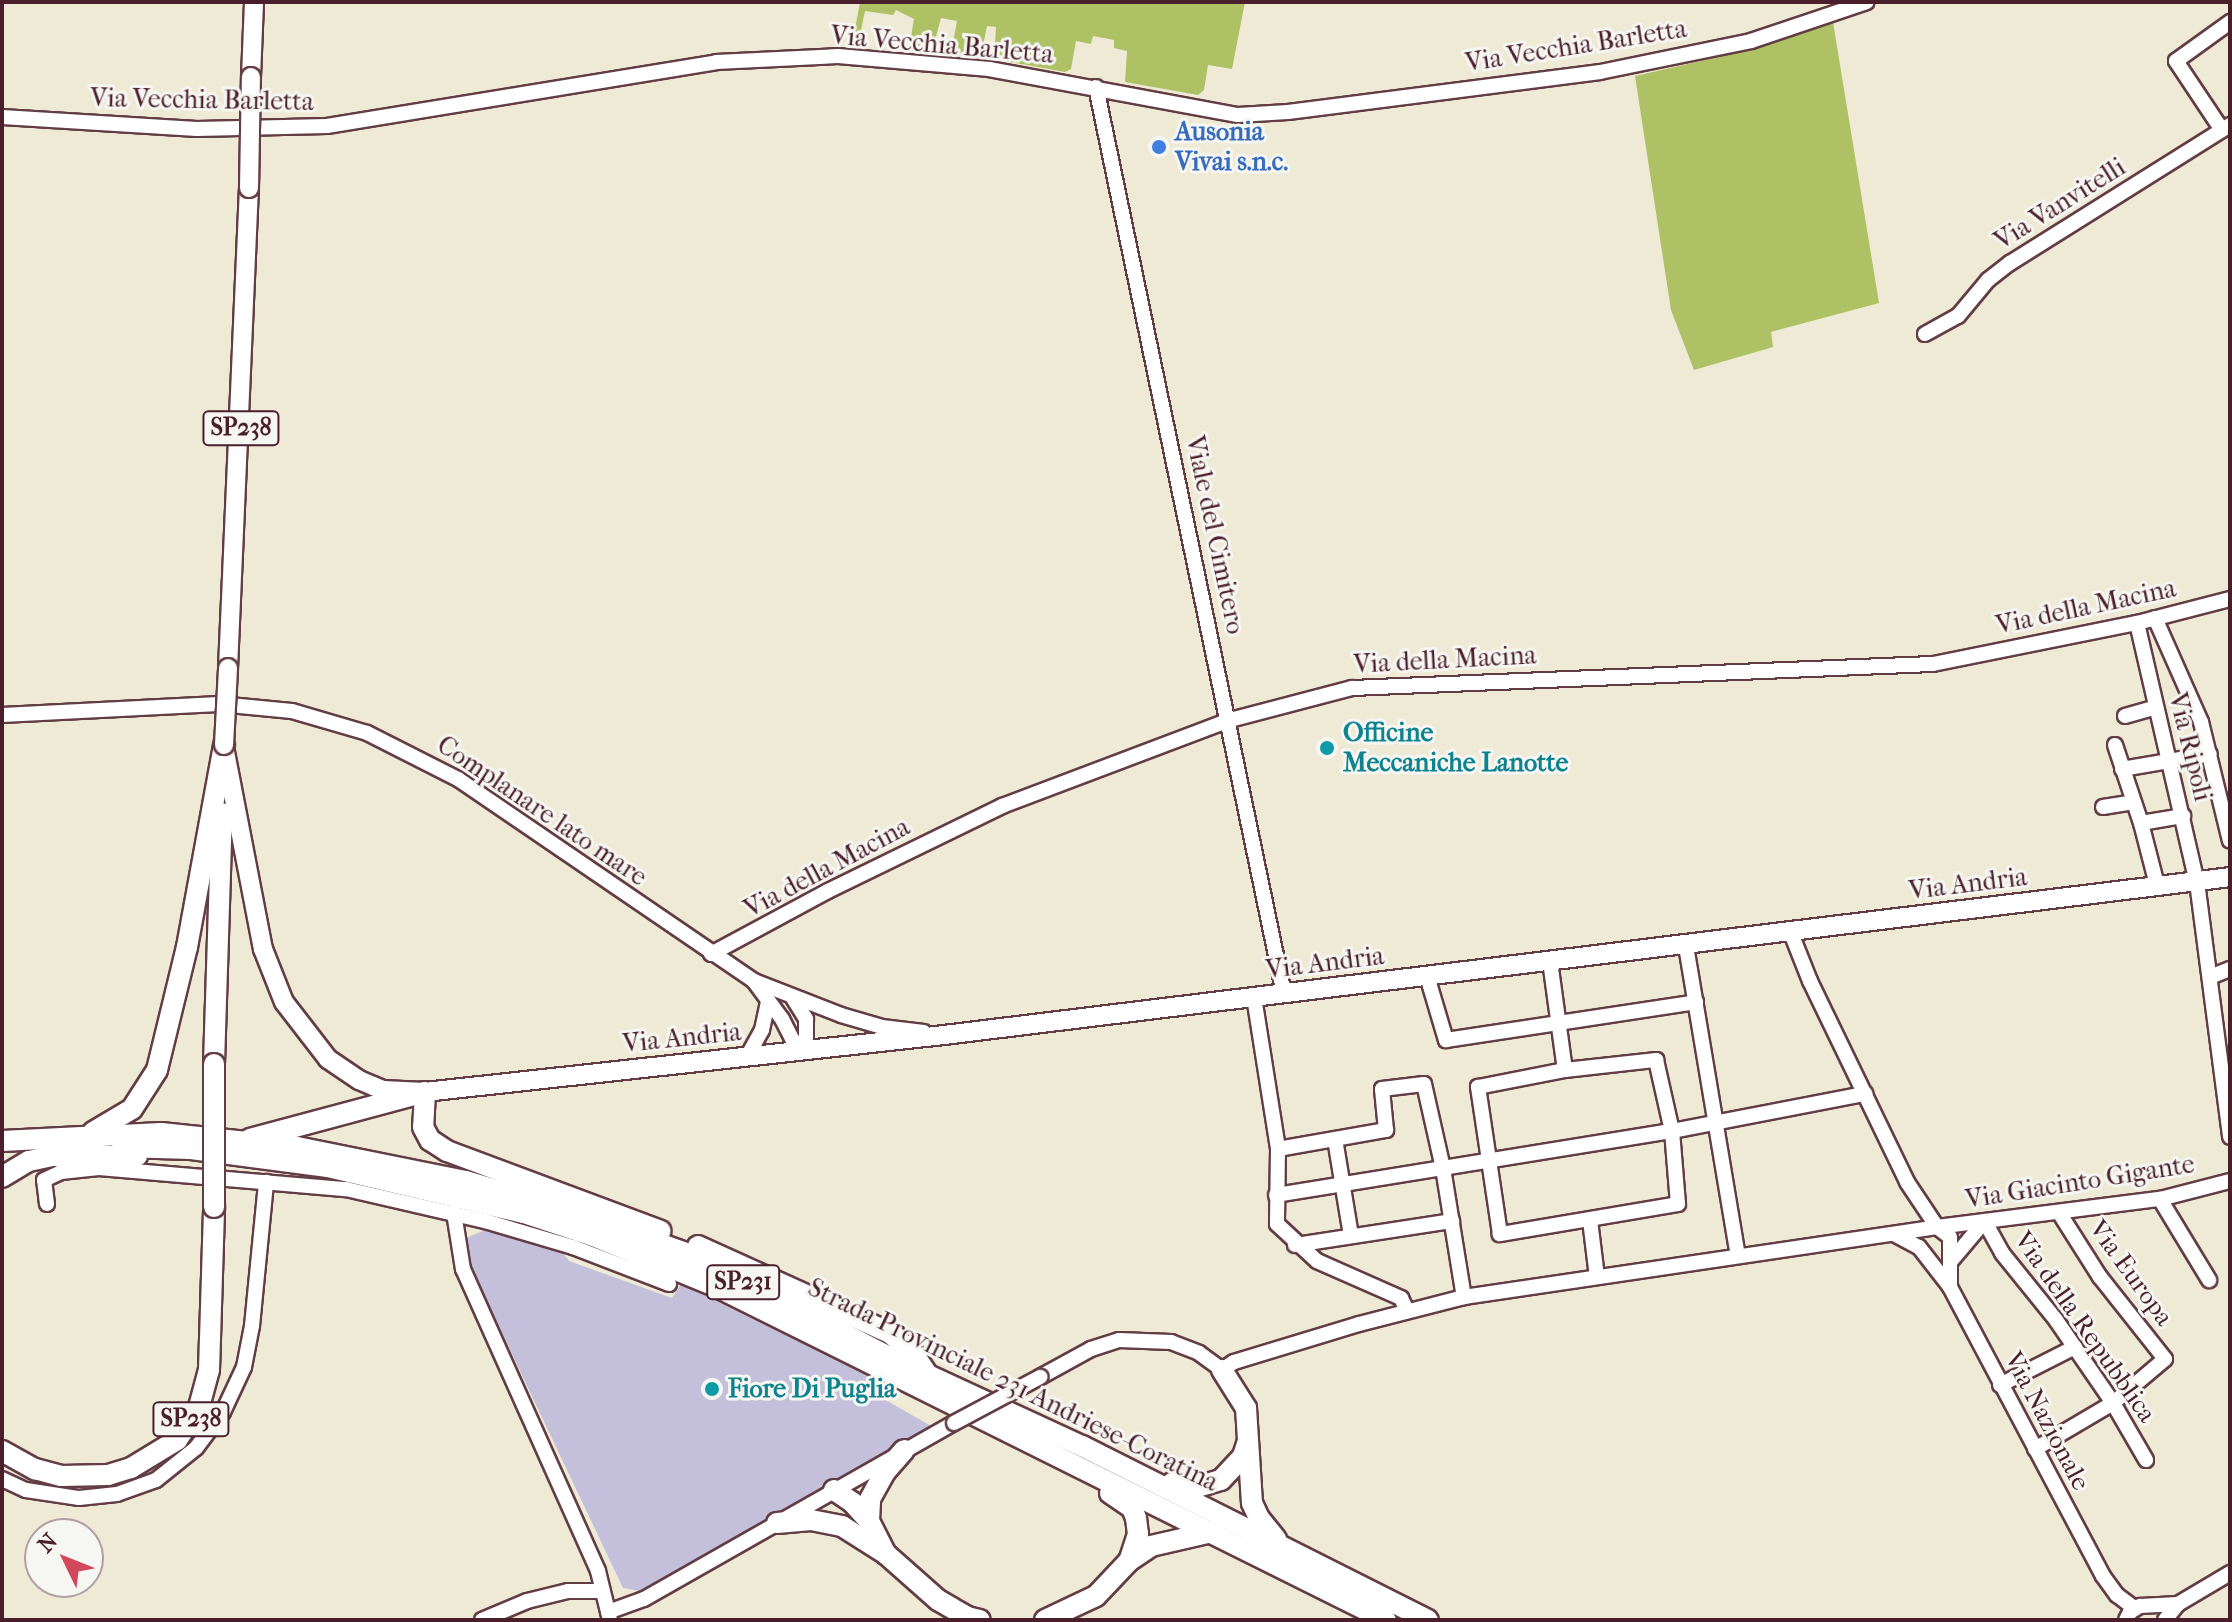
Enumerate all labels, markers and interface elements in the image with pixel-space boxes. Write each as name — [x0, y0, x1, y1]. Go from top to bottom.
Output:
street label: Via Vecchia Barletta — [1463, 13, 1689, 79]
street label: Via Vecchia Barletta — [829, 20, 1055, 70]
street label: Via Vecchia Barletta — [90, 82, 314, 118]
place label: Ausonia Vivai s.n.c. — [1175, 116, 1288, 178]
marker: Ausonia Vivai s.n.c. — [1150, 138, 1168, 156]
street label: Via Vanvitelli — [1989, 151, 2131, 257]
road number: SP238 — [201, 408, 281, 448]
street label: Viale del Cimitero — [1179, 433, 1251, 637]
street label: Via della Macina — [1993, 573, 2179, 641]
street label: Via della Macina — [1353, 640, 1537, 680]
street label: Via Ripoli — [2161, 690, 2219, 804]
place label: Officine Meccaniche Lanotte — [1343, 717, 1568, 778]
street label: Complanare lato mare — [431, 729, 653, 893]
marker: Officine Meccaniche Lanotte — [1318, 739, 1336, 757]
street label: Via della Macina — [739, 811, 915, 925]
street label: Via Andria — [1907, 861, 2029, 907]
street label: Via Andria — [1264, 940, 1386, 986]
street label: Via Andria — [621, 1016, 743, 1060]
street label: Via Giacinto Gigante — [1963, 1149, 2197, 1215]
street label: Via Europa — [2082, 1214, 2180, 1332]
street label: Via della Repubblica — [2007, 1225, 2163, 1429]
road number: SP231 — [705, 1262, 781, 1302]
street label: Strada Provinciale 231 Andriese-Coratina — [803, 1272, 1223, 1498]
street label: Via Nazionale — [1997, 1346, 2097, 1496]
place label: Fiore Di Puglia — [728, 1373, 896, 1405]
marker: Fiore Di Puglia — [703, 1380, 721, 1398]
road number: SP238 — [151, 1399, 231, 1439]
north arrow — [24, 1518, 104, 1598]
text: N — [33, 1528, 63, 1558]

